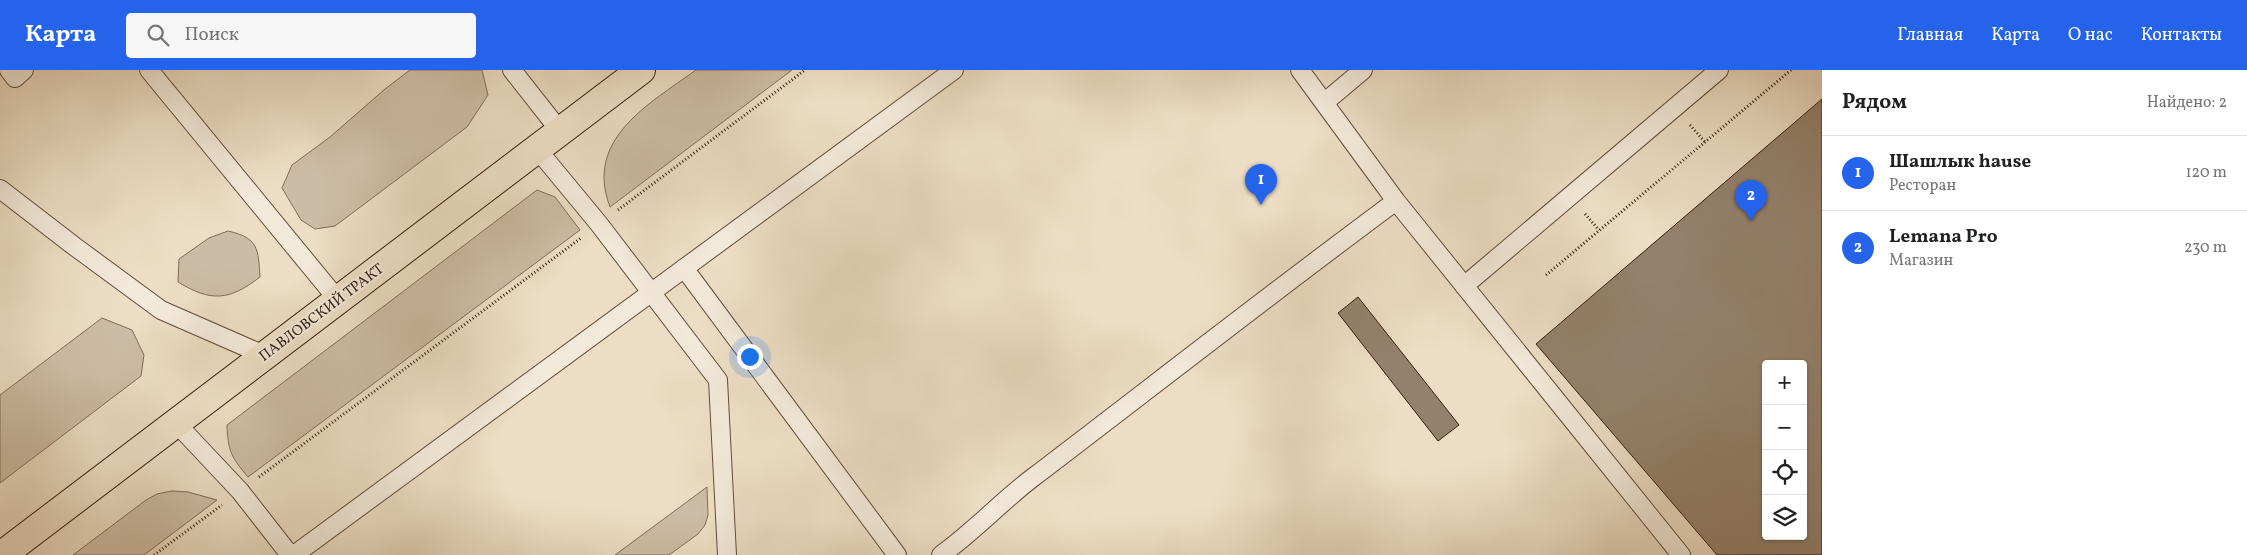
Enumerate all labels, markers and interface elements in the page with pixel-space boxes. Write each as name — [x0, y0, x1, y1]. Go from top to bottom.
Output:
search box — [126, 13, 476, 58]
text: Карта — [25, 18, 96, 52]
icon: search — [144, 21, 172, 49]
text: Поиск — [184, 22, 239, 48]
text: Главная — [1897, 23, 1963, 48]
text: Карта — [1991, 23, 2040, 48]
text: О нас — [2068, 23, 2113, 48]
text: Контакты — [2141, 23, 2222, 48]
text: Рядом — [1842, 88, 1907, 117]
text: Найдено: 2 — [2147, 92, 2227, 114]
text: Шашлык hause — [1889, 149, 2031, 175]
text: 1 — [1855, 162, 1861, 184]
text: 120 m — [2185, 162, 2227, 184]
pin: 1 — [1245, 164, 1277, 205]
text: Ресторан — [1889, 175, 1956, 197]
pin: 2 — [1735, 180, 1767, 221]
text: Lemana Pro — [1889, 224, 1998, 250]
text: 2 — [1854, 237, 1862, 259]
text: 230 m — [2184, 237, 2227, 259]
text: Магазин — [1889, 250, 1953, 272]
street label: ПАВЛОВСКИЙ ТРАКТ — [255, 259, 389, 367]
your location — [737, 344, 763, 370]
map controls — [1762, 360, 1807, 540]
button: + — [1762, 360, 1807, 405]
button: − — [1762, 405, 1807, 450]
button: locate — [1762, 450, 1807, 495]
button: layers — [1762, 495, 1807, 540]

